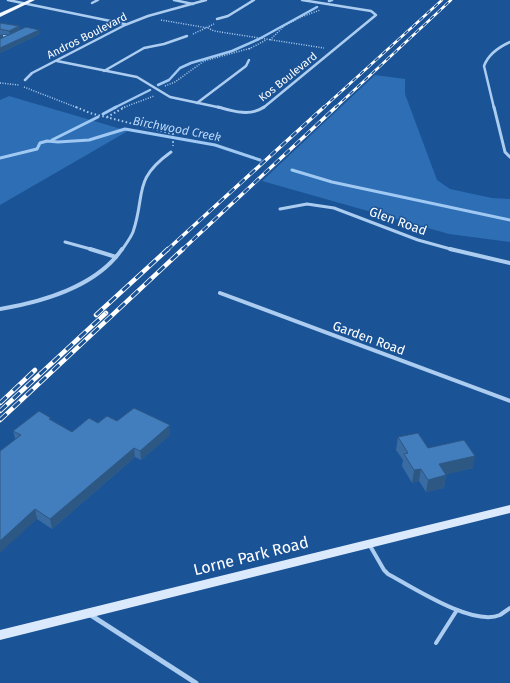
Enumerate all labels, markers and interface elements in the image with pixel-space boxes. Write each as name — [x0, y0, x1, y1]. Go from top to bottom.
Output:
street label: Andros Boulevard — [45, 10, 129, 62]
street label: Kos Boulevard — [256, 50, 320, 104]
water label: Birchwood Creek — [132, 114, 223, 145]
street label: Glen Road — [367, 204, 429, 238]
street label: Garden Road — [331, 318, 407, 358]
street label: Lorne Park Road — [191, 533, 311, 579]

